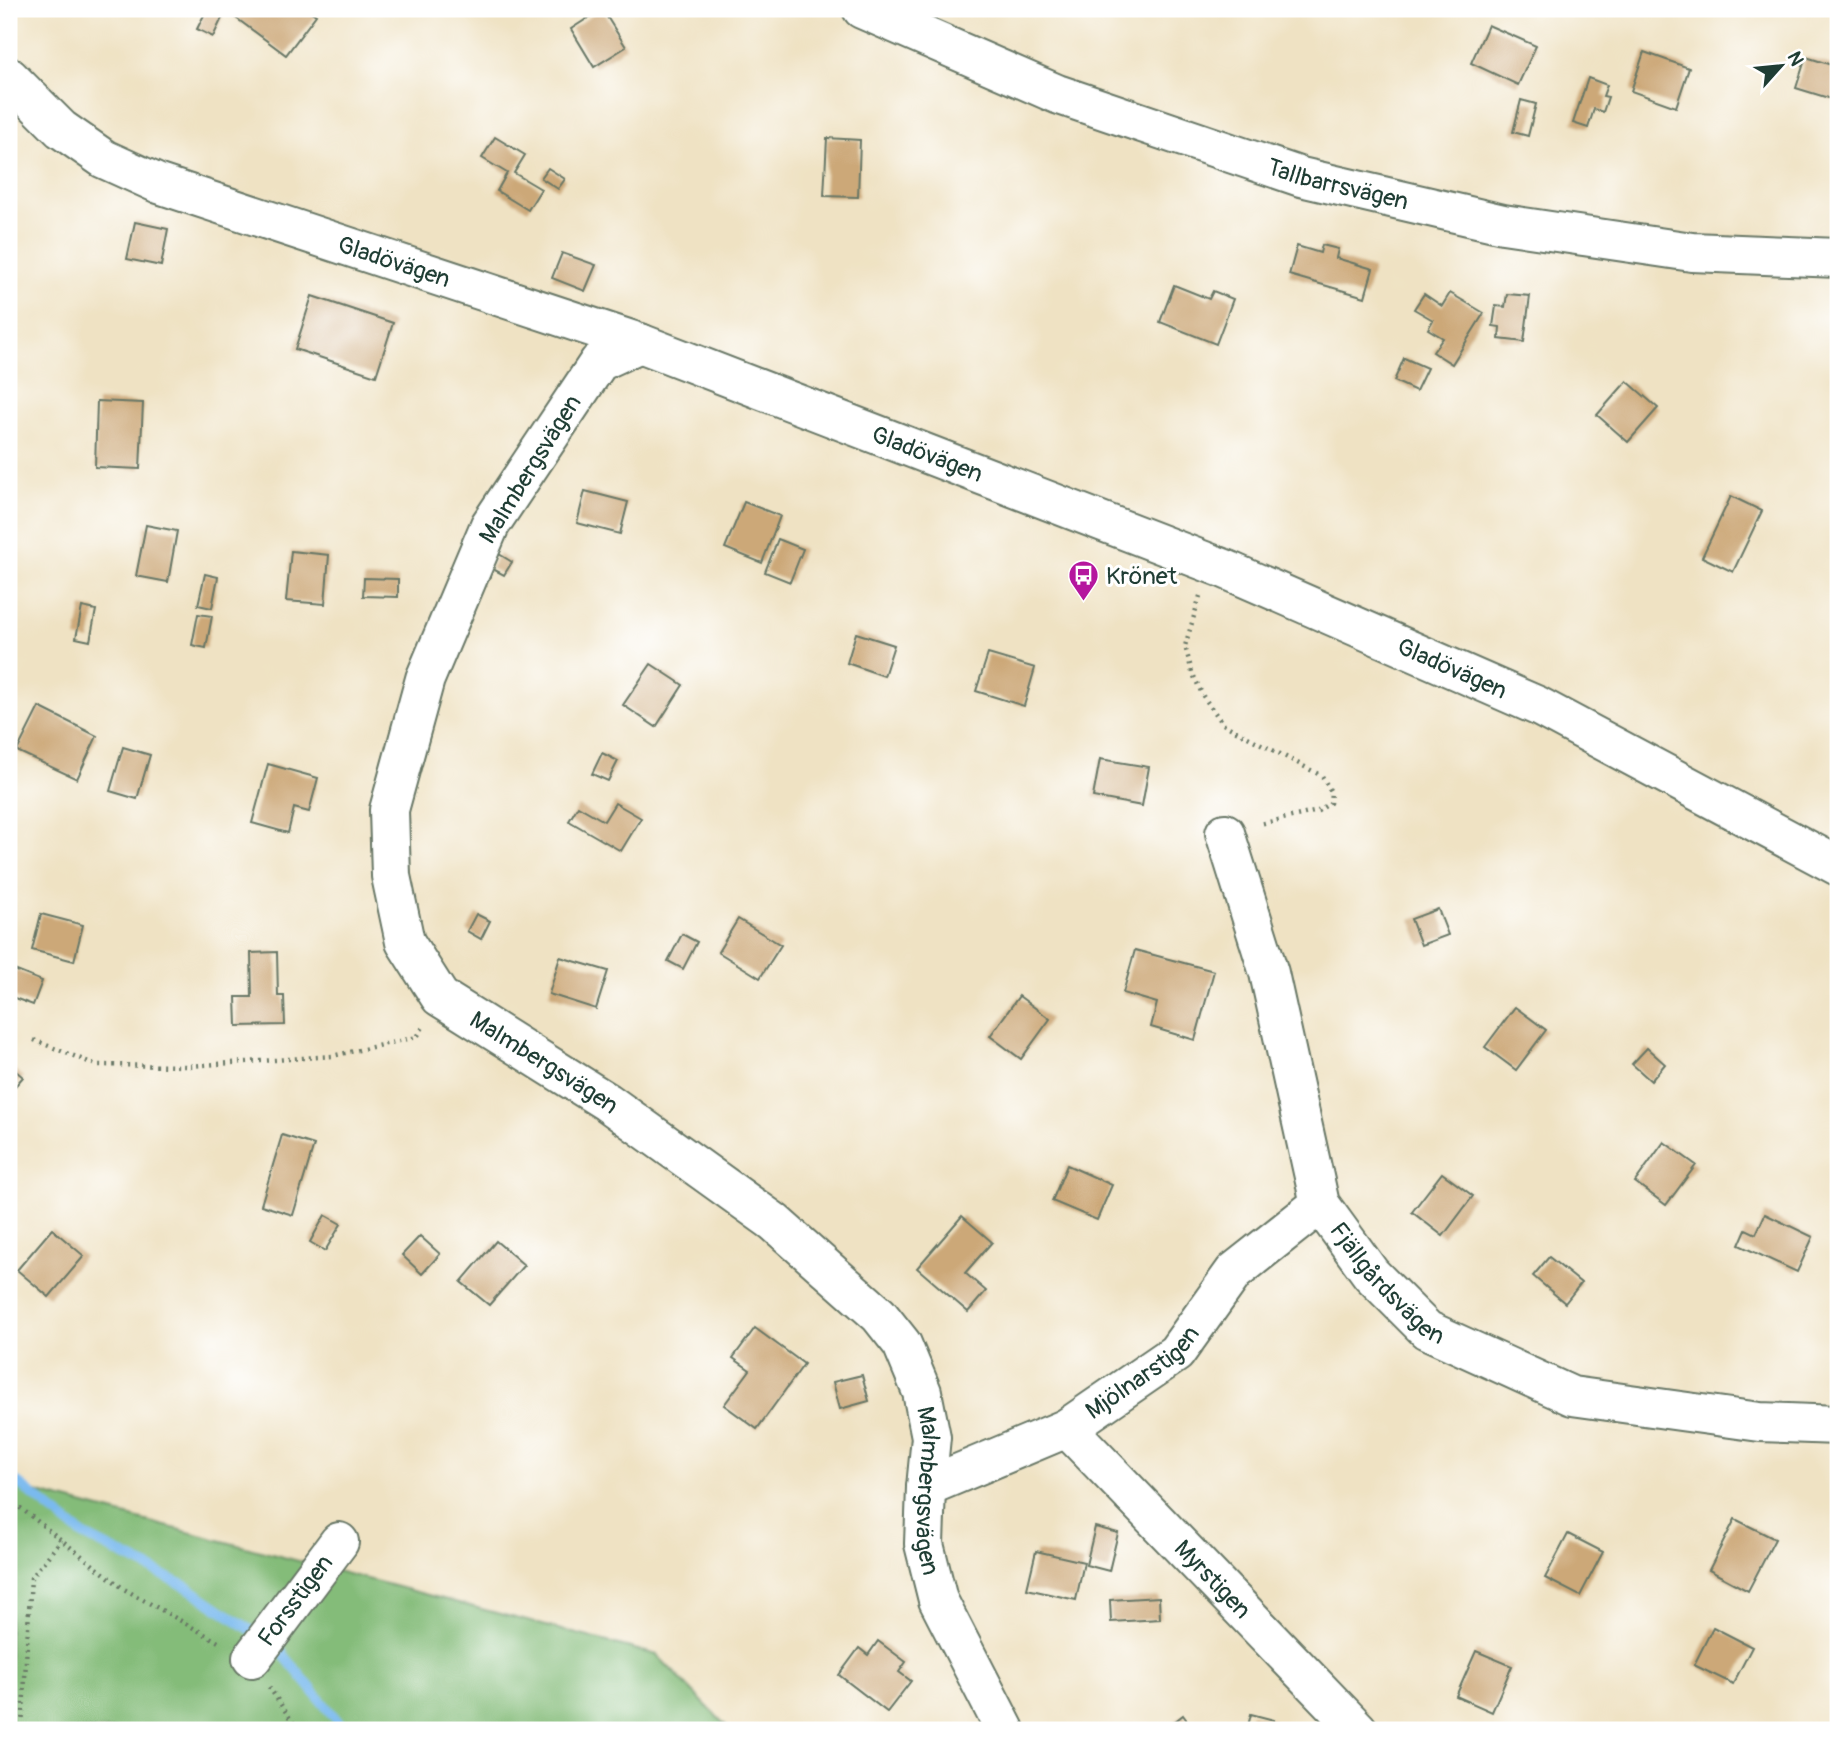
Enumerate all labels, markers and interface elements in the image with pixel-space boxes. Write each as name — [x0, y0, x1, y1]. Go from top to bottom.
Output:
north arrow — [1745, 32, 1815, 102]
text: N — [1782, 48, 1809, 70]
street label: Tallbarrsvägen — [1263, 153, 1411, 217]
street label: Gladövägen — [334, 230, 454, 294]
street label: Malmbergsvägen — [473, 390, 588, 549]
street label: Gladövägen — [867, 420, 987, 489]
bus stop icon: Krönet — [1066, 559, 1100, 603]
place label: Krönet — [1106, 562, 1178, 591]
street label: Gladövägen — [1393, 632, 1511, 706]
street label: Malmbergsvägen — [464, 1005, 624, 1120]
street label: Fjällgårdsvägen — [1323, 1217, 1449, 1351]
street label: Mjölnarstigen — [1080, 1320, 1206, 1426]
street label: Malmbergsvägen — [908, 1404, 945, 1578]
street label: Myrstigen — [1168, 1534, 1257, 1625]
street label: Forsstigen — [252, 1549, 339, 1652]

